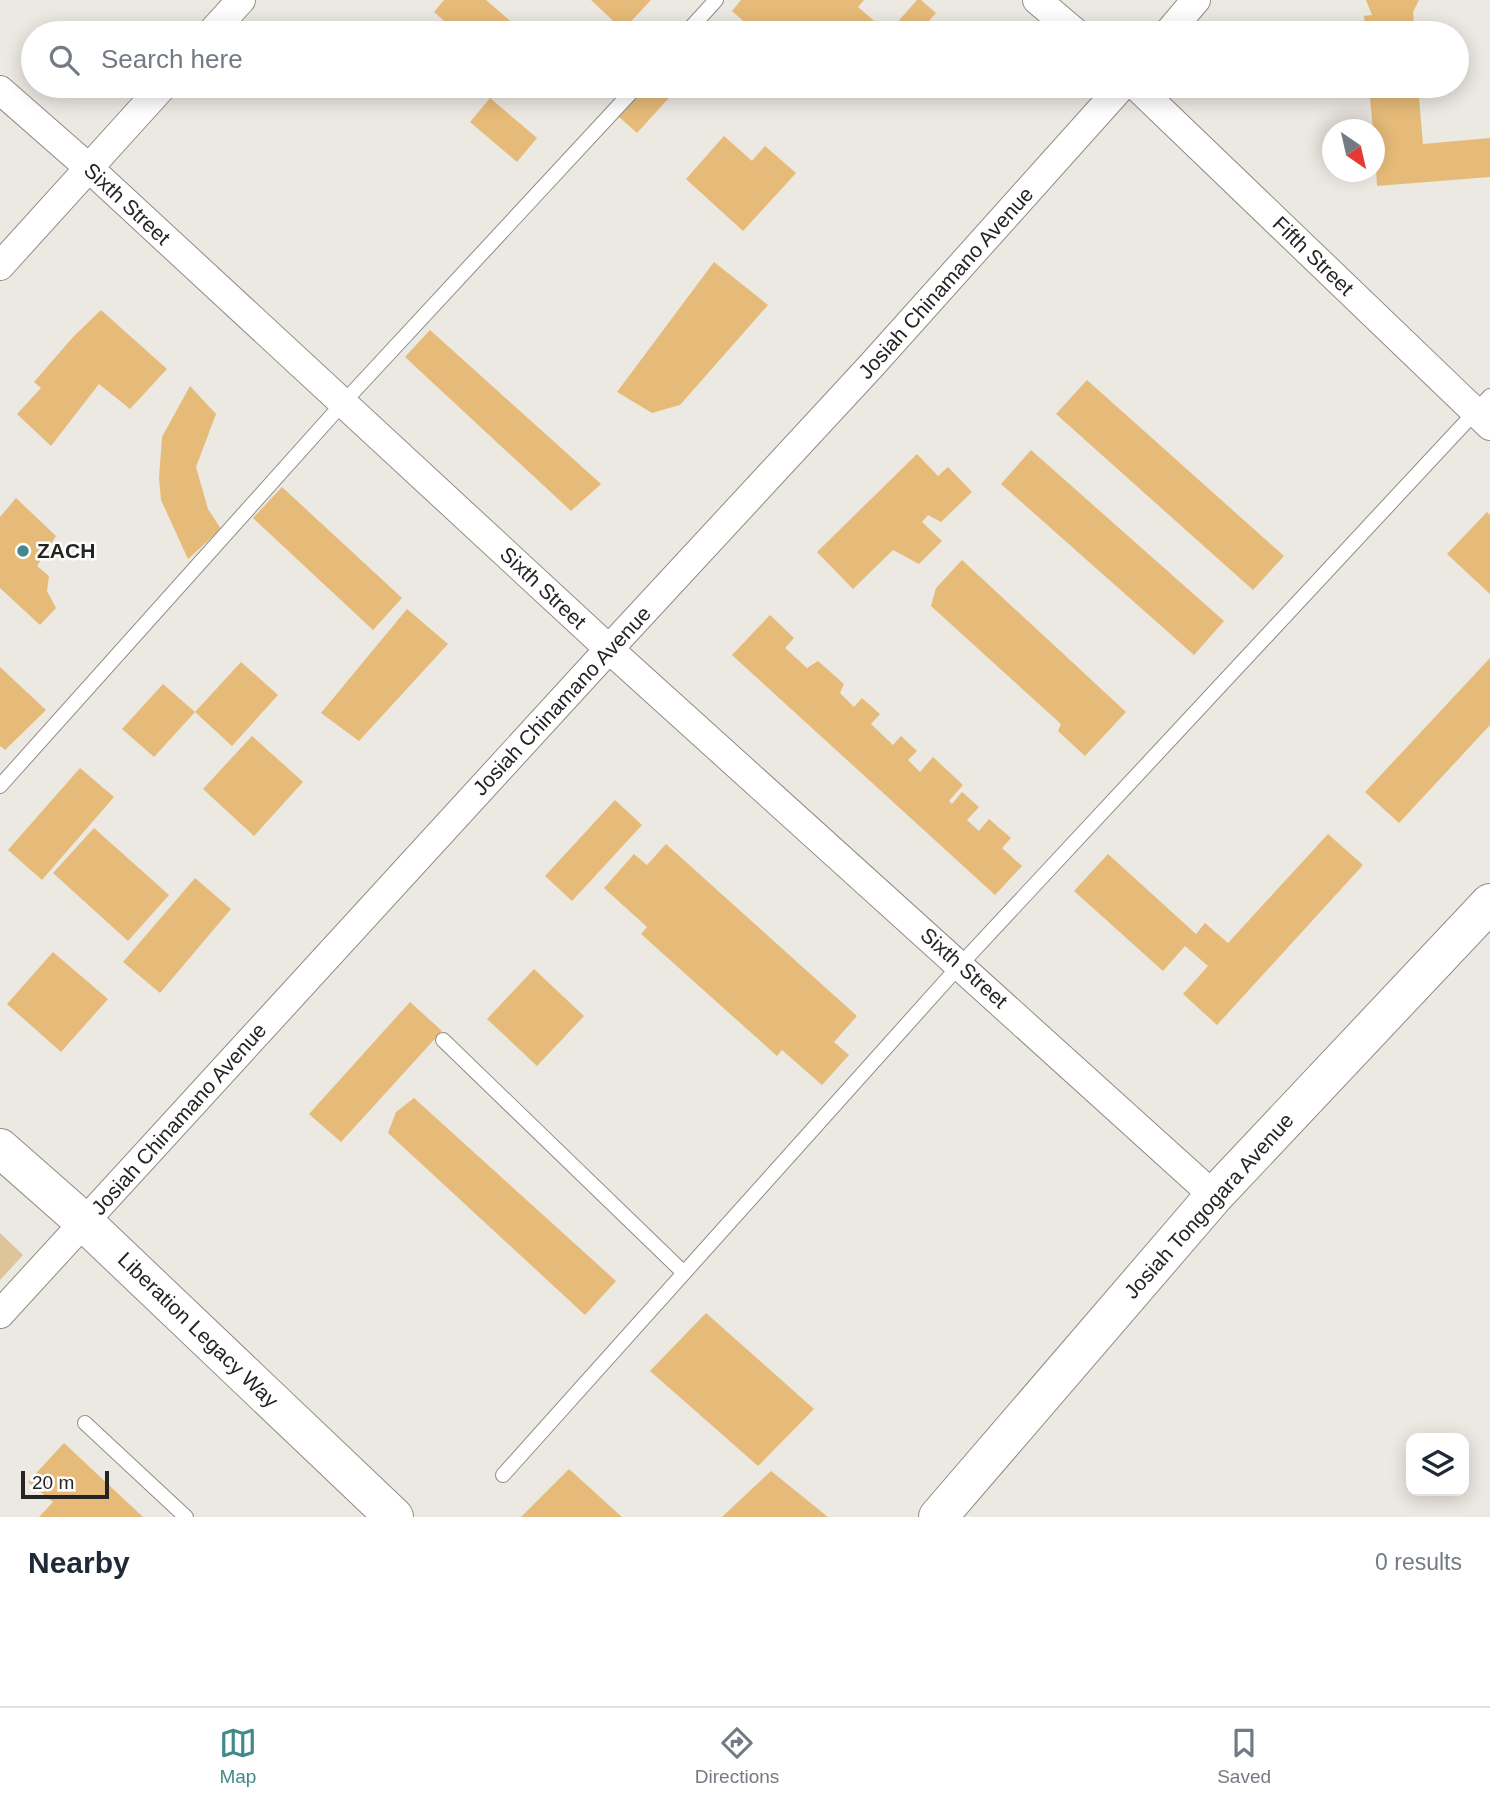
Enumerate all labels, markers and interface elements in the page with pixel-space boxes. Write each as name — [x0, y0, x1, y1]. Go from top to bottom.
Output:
search box — [21, 21, 1469, 98]
icon: search — [45, 41, 83, 79]
text: Search here — [101, 44, 243, 74]
north arrow — [1322, 119, 1385, 182]
street label: Sixth Street — [80, 158, 175, 249]
street label: Josiah Chinamano Avenue — [854, 182, 1038, 383]
street label: Fifth Street — [1268, 212, 1358, 300]
place label: ZACH — [37, 539, 95, 562]
street label: Sixth Street — [496, 542, 591, 633]
marker: ZACH — [15, 543, 31, 559]
street label: Josiah Chinamano Avenue — [468, 602, 655, 800]
street label: Sixth Street — [916, 923, 1012, 1013]
street label: Josiah Chinamano Avenue — [87, 1018, 271, 1219]
street label: Josiah Tongogara Avenue — [1119, 1108, 1298, 1303]
street label: Liberation Legacy Way — [114, 1247, 283, 1412]
map controls — [1406, 1433, 1469, 1496]
button: layers — [1406, 1433, 1469, 1496]
scale bar — [21, 1468, 108, 1500]
text: 20 m — [32, 1472, 74, 1493]
text: Nearby — [28, 1546, 130, 1579]
text: 0 results — [1375, 1549, 1462, 1575]
tab: Map — [219, 1724, 257, 1788]
tab: Directions — [695, 1724, 779, 1788]
tab: Saved — [1217, 1724, 1271, 1788]

